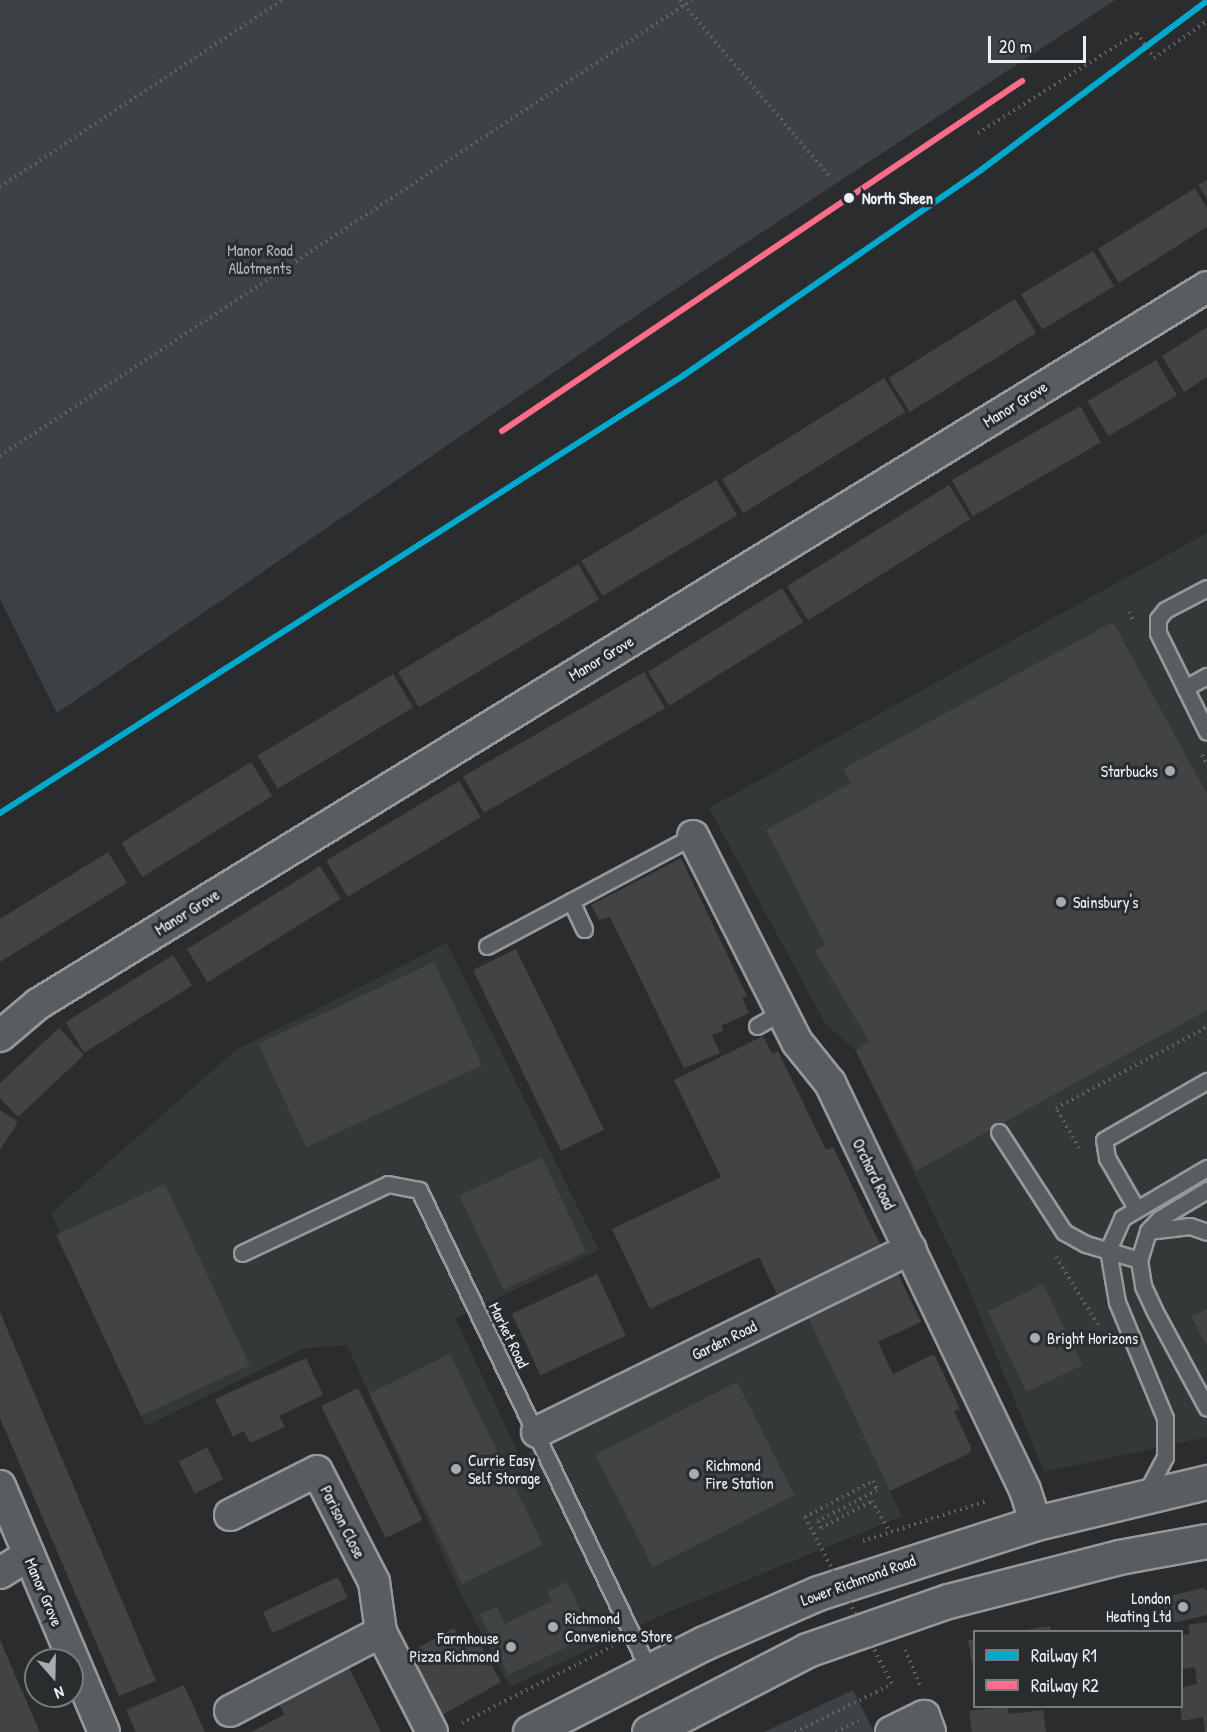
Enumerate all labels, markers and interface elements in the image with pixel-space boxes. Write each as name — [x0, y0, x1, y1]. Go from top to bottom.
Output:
scale bar — [991, 24, 1088, 62]
text: 20 m — [999, 34, 1032, 59]
place label: North Sheen — [862, 188, 933, 208]
marker: North Sheen — [840, 189, 858, 207]
park label: Manor Road Allotments — [227, 240, 293, 278]
street label: Manor Grove — [979, 377, 1051, 431]
street label: Manor Grove — [565, 631, 637, 685]
place label: Starbucks — [1101, 761, 1158, 781]
marker: Starbucks — [1163, 764, 1177, 778]
street label: Manor Grove — [151, 885, 223, 939]
place label: Sainsbury's — [1073, 892, 1138, 912]
marker: Sainsbury's — [1054, 895, 1068, 909]
street label: Orchard Road — [849, 1135, 899, 1213]
street label: Market Road — [485, 1299, 533, 1371]
street label: Garden Road — [688, 1316, 760, 1364]
place label: Bright Horizons — [1047, 1328, 1138, 1348]
marker: Bright Horizons — [1028, 1331, 1042, 1345]
place label: Currie Easy Self Storage — [468, 1450, 541, 1488]
place label: Richmond Fire Station — [706, 1455, 774, 1493]
marker: Currie Easy Self Storage — [449, 1462, 463, 1476]
marker: Richmond Fire Station — [687, 1467, 701, 1481]
street label: Parison Close — [316, 1482, 370, 1562]
street label: Lower Richmond Road — [798, 1550, 918, 1610]
street label: Manor Grove — [21, 1555, 67, 1629]
place label: London Heating Ltd — [1106, 1588, 1171, 1626]
marker: London Heating Ltd — [1176, 1600, 1190, 1614]
place label: Richmond Convenience Store — [565, 1608, 673, 1646]
marker: Richmond Convenience Store — [546, 1620, 560, 1634]
place label: Farmhouse Pizza Richmond — [409, 1628, 499, 1666]
legend — [973, 1630, 1183, 1708]
marker: Farmhouse Pizza Richmond — [504, 1640, 518, 1654]
text: Railway R1 — [1031, 1643, 1097, 1668]
north arrow — [24, 1648, 84, 1708]
text: Railway R2 — [1031, 1673, 1099, 1698]
text: N — [52, 1681, 67, 1705]

